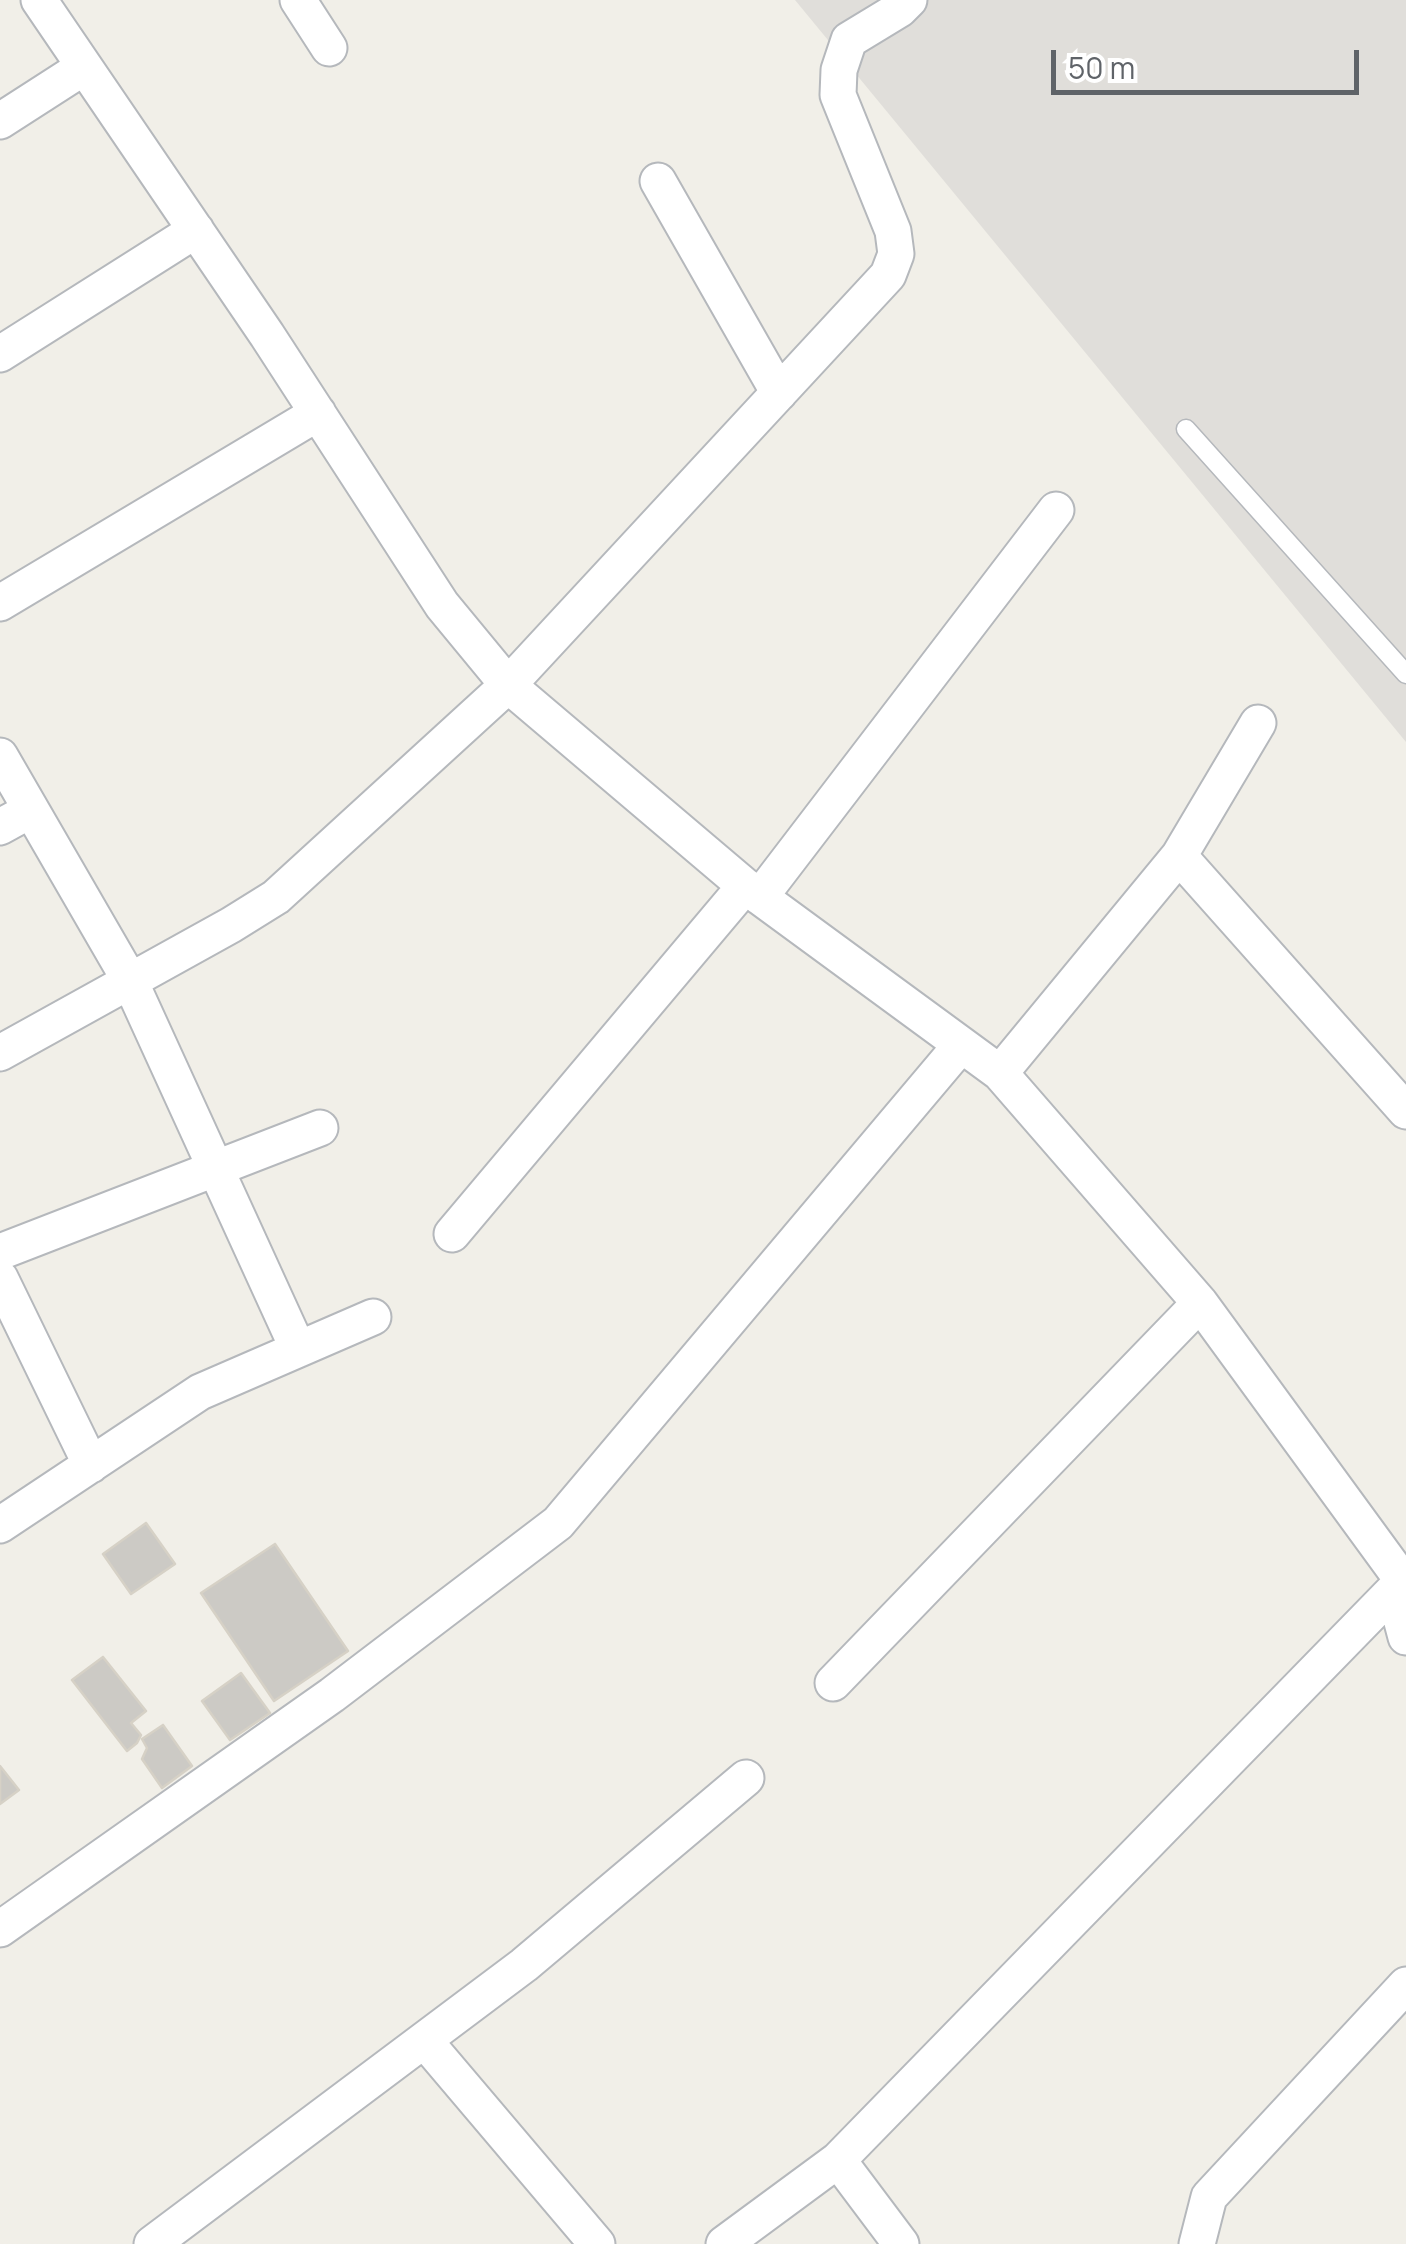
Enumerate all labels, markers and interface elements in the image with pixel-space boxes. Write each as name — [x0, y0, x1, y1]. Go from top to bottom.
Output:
scale bar — [1056, 30, 1364, 92]
text: 50 m — [1068, 47, 1135, 88]

